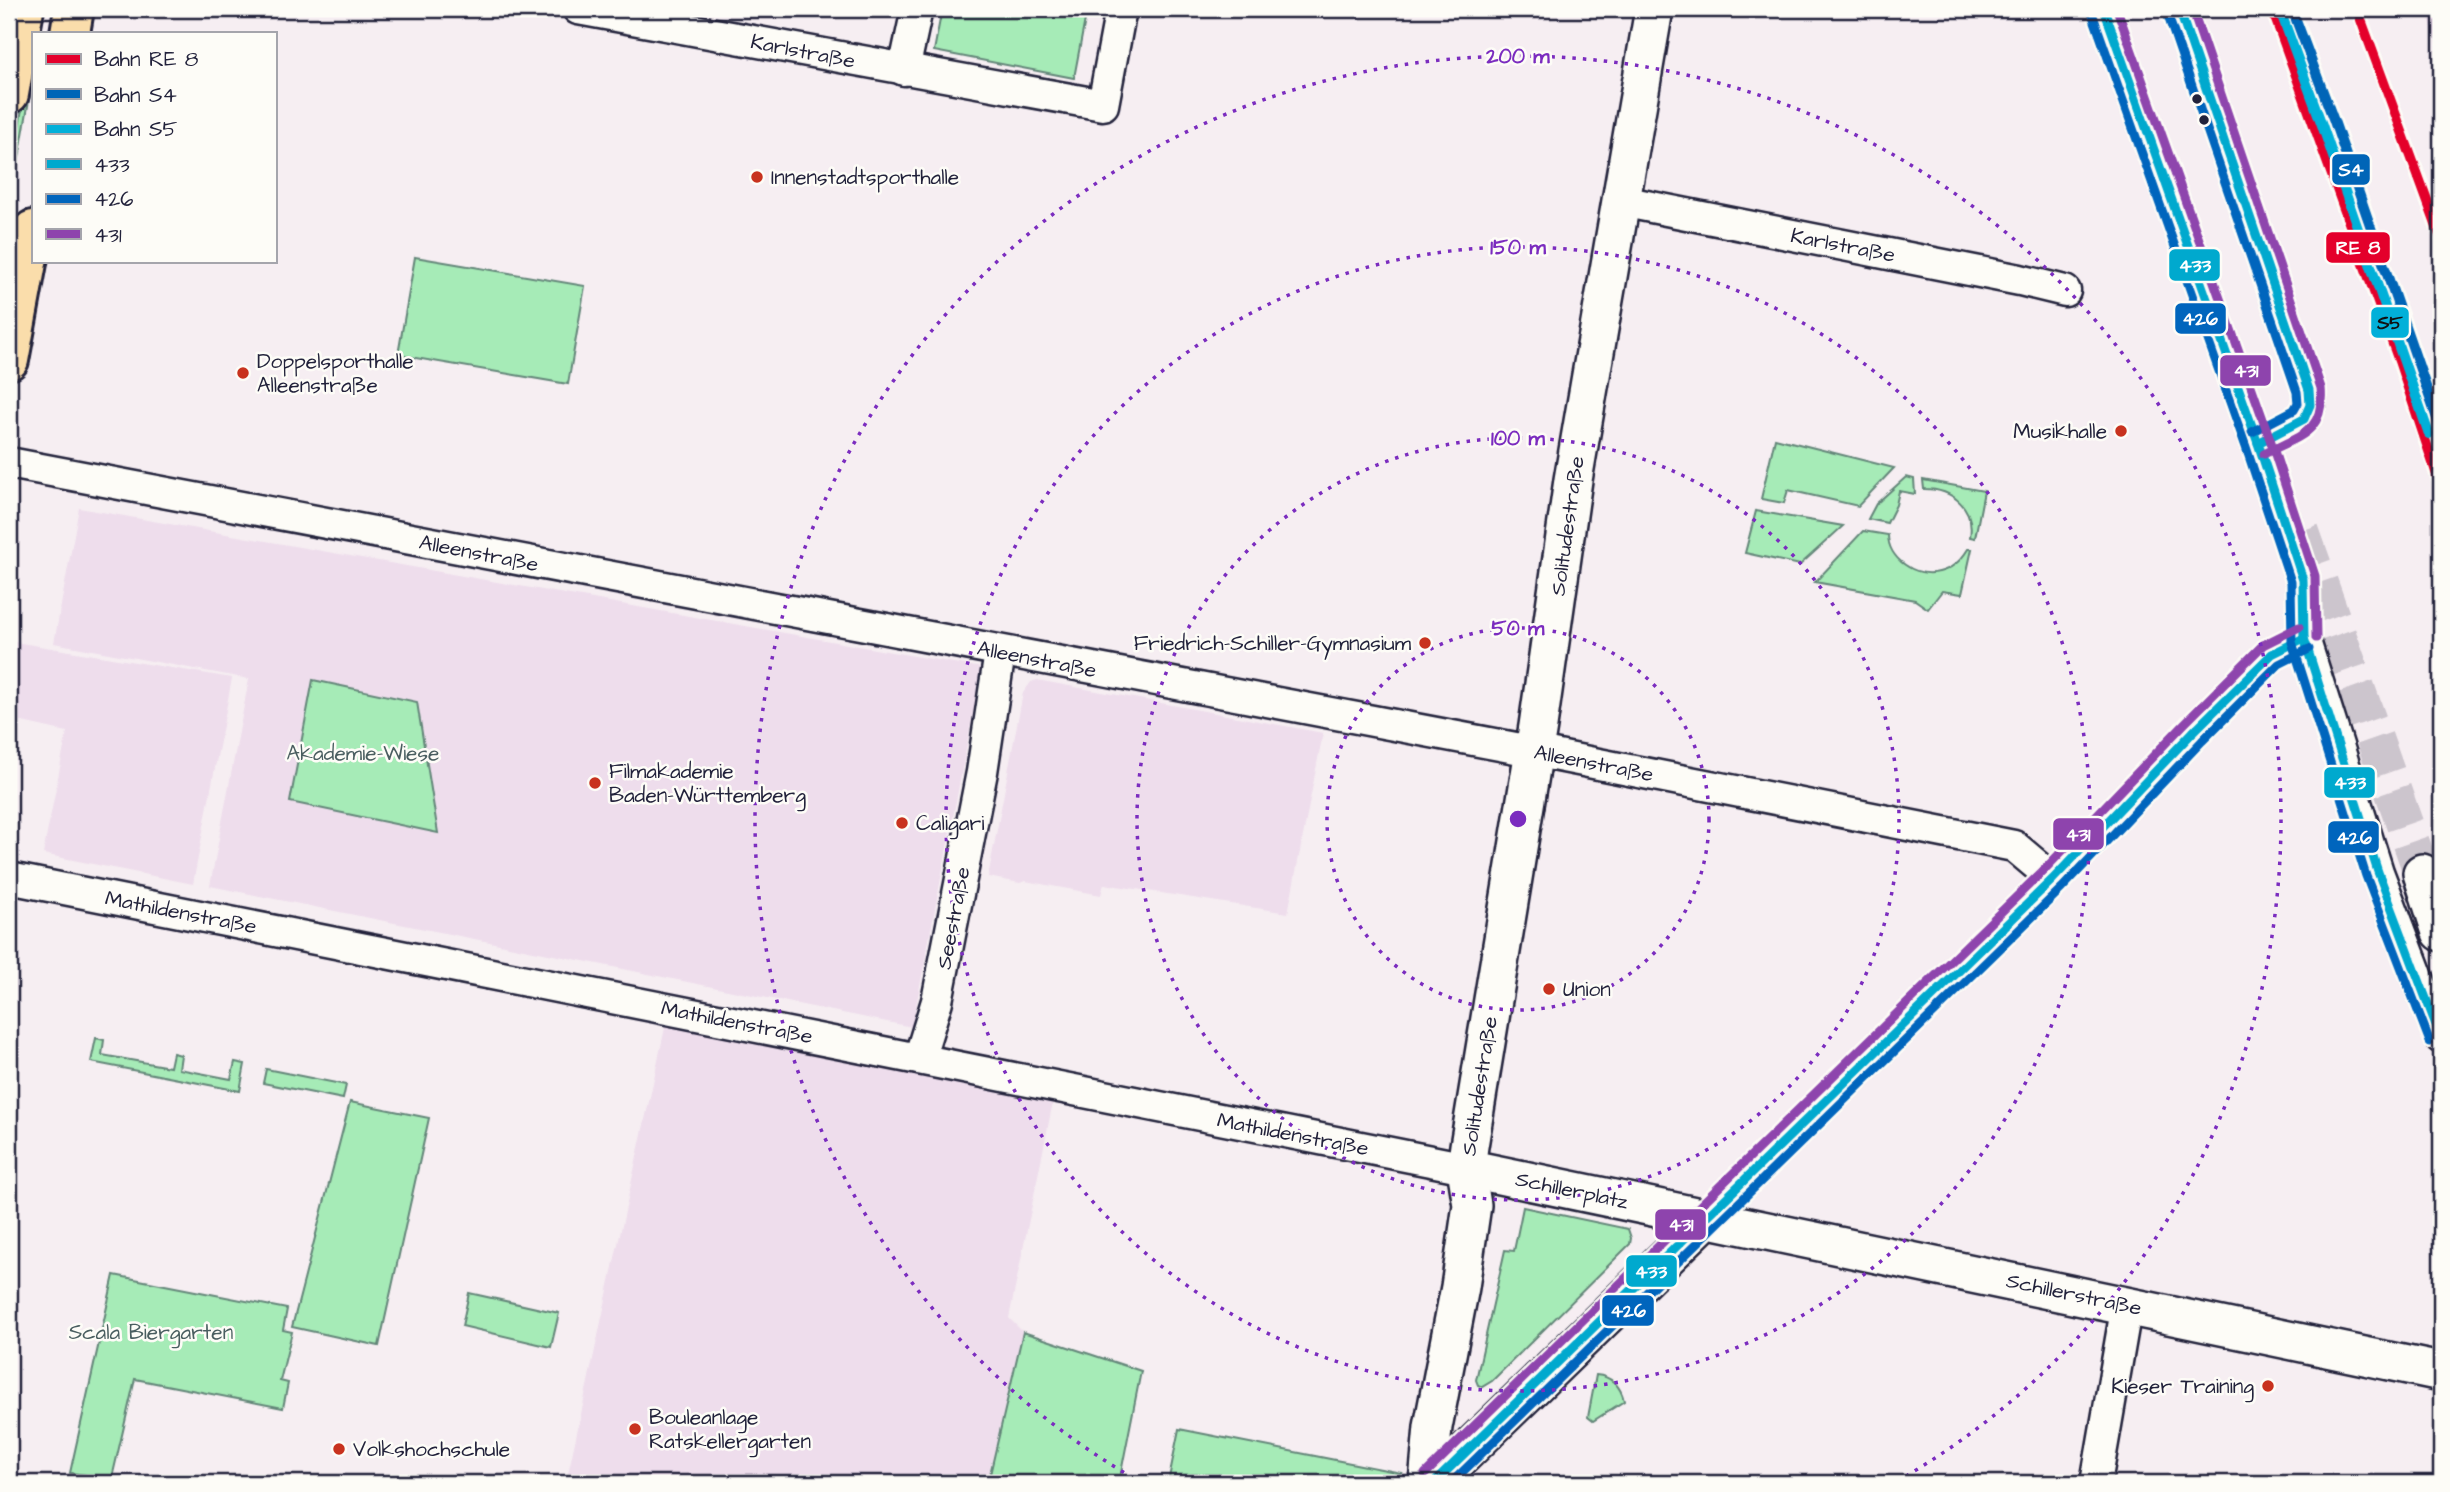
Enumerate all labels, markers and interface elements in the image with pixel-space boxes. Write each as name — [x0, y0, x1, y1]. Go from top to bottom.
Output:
street label: Karlstraße — [748, 27, 858, 76]
legend — [32, 32, 276, 262]
text: 200 m — [1485, 42, 1550, 71]
text: Bahn RE 8 — [94, 45, 199, 74]
text: Bahn S4 — [94, 81, 177, 110]
unlabelled marker — [2190, 92, 2204, 106]
unlabelled marker — [2197, 113, 2211, 127]
text: Bahn S5 — [94, 115, 177, 144]
text: 433 — [94, 151, 130, 180]
line badge: S4 — [2331, 153, 2371, 186]
text: S4 — [2337, 157, 2364, 184]
place label: Innenstadtsporthalle — [771, 163, 959, 193]
marker: Innenstadtsporthalle — [749, 169, 765, 185]
text: 426 — [94, 185, 133, 214]
text: 431 — [94, 221, 122, 250]
street label: Karlstraße — [1788, 221, 1898, 270]
line badge: RE 8 — [2325, 231, 2391, 264]
text: 150 m — [1490, 233, 1546, 262]
text: RE 8 — [2336, 235, 2381, 262]
line badge: 433 — [2168, 248, 2221, 282]
text: 433 — [2179, 253, 2211, 280]
line badge: 426 — [2174, 302, 2227, 335]
text: 426 — [2182, 306, 2218, 333]
line badge: S5 — [2370, 306, 2410, 339]
text: S5 — [2376, 310, 2403, 337]
place label: Doppelsporthalle Alleenstraße — [257, 347, 414, 400]
line badge: 431 — [2219, 354, 2272, 387]
text: 431 — [2233, 358, 2259, 385]
marker: Doppelsporthalle Alleenstraße — [235, 365, 251, 381]
place label: Musikhalle — [2013, 417, 2107, 446]
marker: Musikhalle — [2113, 423, 2129, 439]
text: 100 m — [1491, 424, 1546, 453]
street label: Solitudestraße — [1543, 454, 1592, 598]
street label: Alleenstraße — [417, 528, 541, 579]
text: 50 m — [1492, 614, 1545, 643]
place label: Friedrich-Schiller-Gymnasium — [1134, 629, 1412, 660]
street label: Alleenstraße — [975, 634, 1099, 685]
marker: Friedrich-Schiller-Gymnasium — [1417, 635, 1433, 651]
street label: Alleenstraße — [1532, 738, 1656, 789]
park label: Akademie-Wiese — [287, 739, 439, 768]
place label: Filmakademie Baden-Württemberg — [609, 757, 806, 812]
line badge: 433 — [2323, 766, 2376, 799]
text: 433 — [2334, 770, 2366, 797]
marker: Filmakademie Baden-Württemberg — [587, 775, 603, 791]
centre of rings — [1506, 807, 1530, 831]
place label: Caligari — [916, 809, 984, 840]
marker: Caligari — [894, 815, 910, 831]
line badge: 431 — [2052, 817, 2105, 851]
line badge: 426 — [2327, 820, 2380, 854]
text: 431 — [2065, 822, 2091, 849]
text: 426 — [2336, 825, 2372, 852]
street label: Seestraße — [929, 864, 978, 972]
street label: Mathildenstraße — [103, 884, 259, 941]
place label: Union — [1563, 975, 1611, 1004]
marker: Union — [1541, 981, 1557, 997]
street label: Mathildenstraße — [659, 994, 815, 1051]
street label: Solitudestraße — [1454, 1014, 1505, 1158]
street label: Mathildenstraße — [1215, 1106, 1371, 1163]
street label: Schillerplatz — [1513, 1164, 1631, 1218]
line badge: 431 — [1654, 1208, 1707, 1241]
text: 431 — [1668, 1212, 1694, 1239]
line badge: 433 — [1625, 1254, 1678, 1288]
text: 433 — [1635, 1259, 1667, 1286]
street label: Schillerstraße — [2004, 1266, 2144, 1323]
line badge: 426 — [1601, 1294, 1655, 1327]
text: 426 — [1610, 1298, 1646, 1325]
park label: Scala Biergarten — [69, 1318, 233, 1349]
place label: Kieser Training — [2111, 1372, 2254, 1403]
marker: Kieser Training — [2260, 1378, 2276, 1394]
place label: Bouleanlage Ratskellergarten — [649, 1403, 811, 1458]
marker: Bouleanlage Ratskellergarten — [627, 1421, 643, 1437]
place label: Volkshochschule — [353, 1435, 510, 1464]
marker: Volkshochschule — [331, 1441, 347, 1457]

